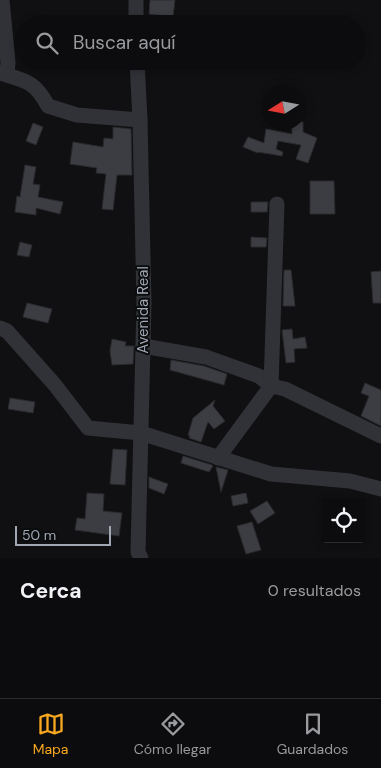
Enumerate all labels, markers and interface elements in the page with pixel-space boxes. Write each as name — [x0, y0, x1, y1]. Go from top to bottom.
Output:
search box — [15, 15, 366, 70]
icon: search — [33, 29, 61, 57]
text: Buscar aquí — [73, 30, 176, 55]
north arrow — [261, 85, 306, 130]
street label: Avenida Real — [133, 266, 153, 354]
map controls — [321, 498, 366, 543]
button: locate — [321, 498, 366, 543]
scale bar — [15, 523, 111, 546]
text: 50 m — [22, 526, 56, 544]
text: Cerca — [20, 577, 82, 605]
text: 0 resultados — [268, 580, 361, 601]
tab: Mapa — [33, 710, 68, 758]
tab: Cómo llegar — [134, 710, 211, 758]
tab: Guardados — [277, 710, 348, 758]

